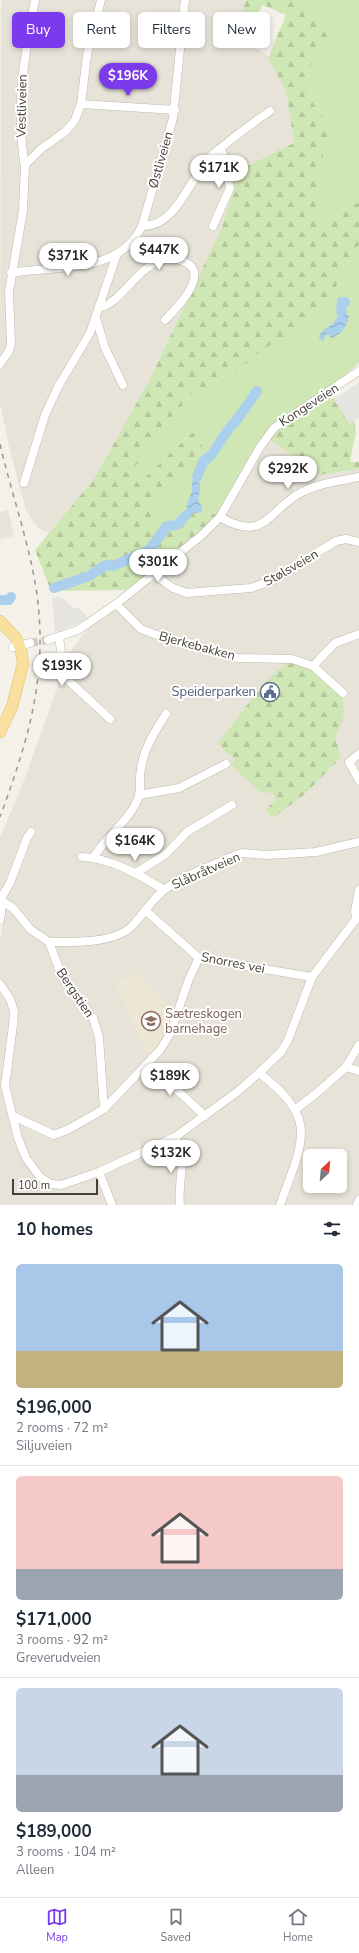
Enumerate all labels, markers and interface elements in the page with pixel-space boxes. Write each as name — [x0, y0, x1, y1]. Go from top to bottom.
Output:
chip: Buy — [12, 12, 65, 48]
chip: Rent — [73, 12, 130, 48]
chip: Filters — [138, 12, 205, 48]
chip: New — [213, 12, 270, 48]
pin: $196K — [100, 63, 156, 97]
text: $196K — [108, 67, 148, 85]
street label: Vestliveien — [12, 74, 32, 139]
street label: Østliveien — [144, 129, 178, 191]
pin: $171K — [191, 155, 247, 189]
text: $171K — [199, 159, 239, 177]
pin: $447K — [131, 237, 187, 271]
text: $447K — [139, 241, 179, 259]
pin: $371K — [40, 243, 96, 277]
text: $371K — [48, 247, 88, 265]
street label: Kongeveien — [276, 379, 342, 431]
pin: $292K — [260, 456, 316, 490]
text: $292K — [268, 460, 308, 478]
street label: Stølsveien — [260, 545, 322, 591]
pin: $301K — [130, 549, 186, 583]
text: $301K — [138, 553, 178, 571]
street label: Bjerkebakken — [157, 627, 237, 665]
pin: $193K — [34, 653, 90, 687]
text: $193K — [42, 657, 82, 675]
public building icon: Speiderparken — [259, 681, 281, 703]
place label: Speiderparken — [172, 683, 256, 701]
pin: $164K — [107, 828, 163, 862]
text: $164K — [115, 832, 155, 850]
street label: Slåbråtveien — [169, 848, 243, 894]
street label: Snorres vei — [199, 948, 267, 978]
street label: Bergstien — [52, 965, 98, 1021]
place label: Sætreskogen barnehage — [165, 1005, 242, 1038]
school or university icon: Sætreskogen barnehage — [140, 1010, 162, 1032]
pin: $189K — [142, 1063, 198, 1097]
text: $189K — [150, 1067, 190, 1085]
pin: $132K — [143, 1140, 199, 1174]
text: $132K — [151, 1144, 191, 1162]
north arrow — [303, 1149, 347, 1193]
map controls — [303, 1149, 347, 1193]
scale bar — [12, 1177, 98, 1196]
text: 100 m — [18, 1178, 50, 1193]
text: 10 homes — [16, 1218, 93, 1241]
icon: filters — [321, 1218, 343, 1240]
icon: home — [144, 1290, 216, 1362]
text: $196,000 — [16, 1396, 92, 1419]
text: 2 rooms · 72 m² — [16, 1419, 108, 1437]
text: Siljuveien — [16, 1437, 72, 1455]
icon: home — [144, 1502, 216, 1574]
text: $171,000 — [16, 1608, 92, 1631]
text: 3 rooms · 92 m² — [16, 1631, 108, 1649]
text: Greverudveien — [16, 1649, 101, 1667]
icon: home — [144, 1714, 216, 1786]
text: $189,000 — [16, 1820, 92, 1843]
text: 3 rooms · 104 m² — [16, 1843, 116, 1861]
text: Alleen — [16, 1861, 54, 1879]
tab: Map — [46, 1906, 68, 1945]
tab: Saved — [160, 1906, 191, 1945]
tab: Home — [283, 1906, 313, 1945]

